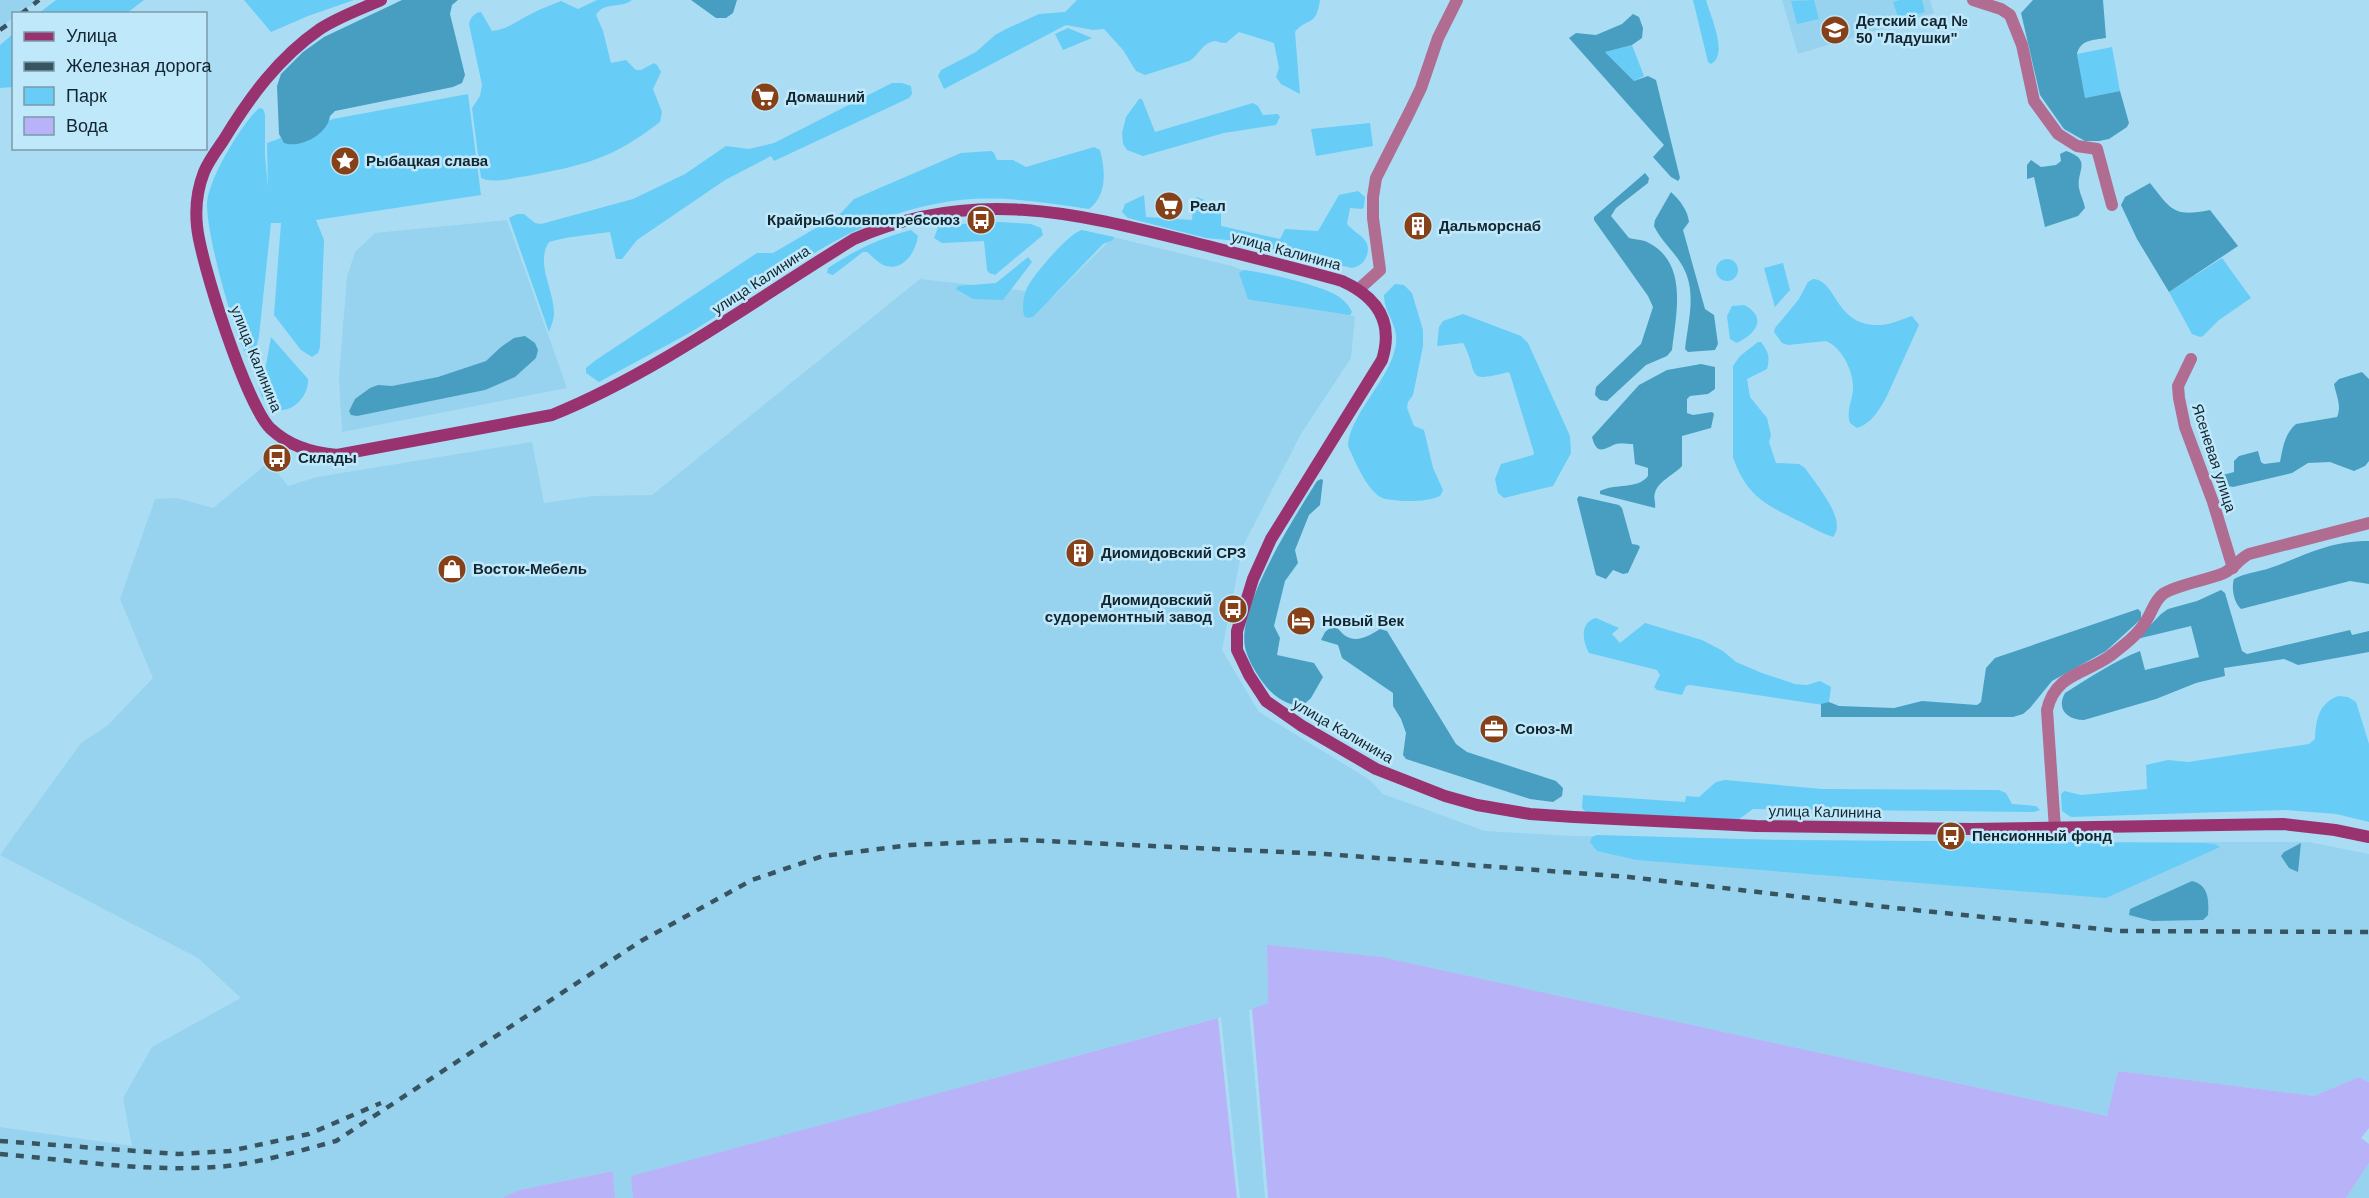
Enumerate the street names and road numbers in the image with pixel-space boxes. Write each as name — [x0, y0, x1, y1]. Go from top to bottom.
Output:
street label: улица Калинина — [1229, 228, 1343, 274]
street label: улица Калинина — [709, 241, 813, 317]
street label: улица Калинина — [227, 303, 286, 415]
street label: Ясеневая улица — [2189, 401, 2240, 515]
street label: улица Калинина — [1290, 695, 1397, 766]
street label: улица Калинина — [1768, 802, 1882, 821]

